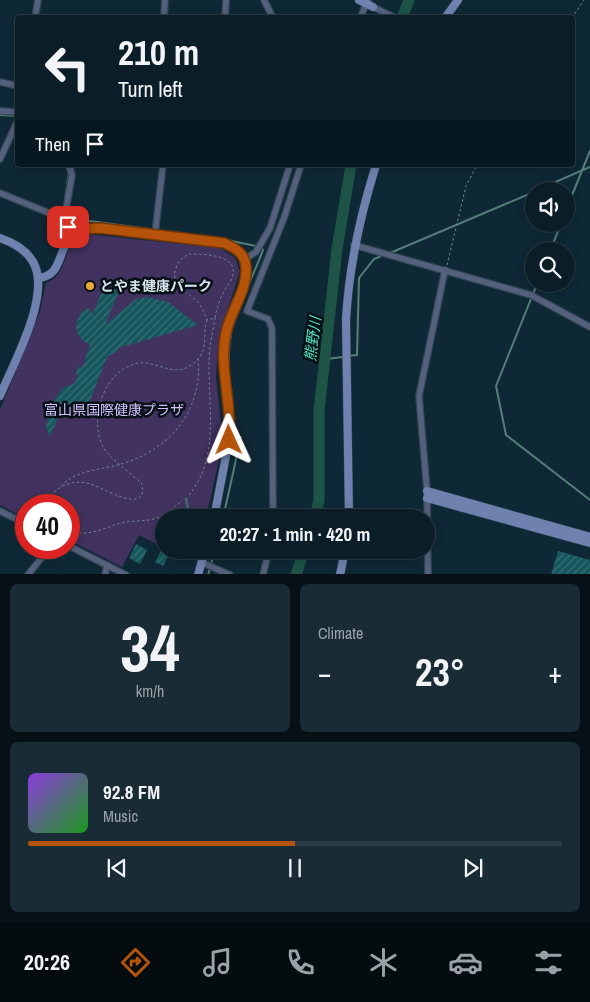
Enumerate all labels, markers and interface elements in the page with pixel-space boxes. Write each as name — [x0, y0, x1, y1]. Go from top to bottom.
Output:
text: 210 m — [118, 29, 199, 76]
icon: left — [35, 35, 100, 100]
text: Turn left — [118, 74, 183, 104]
icon: arrive — [81, 130, 109, 158]
text: Then — [35, 131, 71, 157]
map controls — [525, 182, 575, 292]
button: sound — [525, 182, 575, 232]
pin — [47, 206, 89, 248]
icon: arrive — [54, 213, 82, 241]
button: search — [525, 242, 575, 292]
place label: とやま健康パーク — [100, 277, 212, 295]
marker: とやま健康パーク — [84, 280, 96, 292]
water label: 熊野川 — [299, 313, 326, 363]
park label: 富山県国際健康プラザ — [44, 401, 184, 419]
position arrow — [202, 413, 254, 465]
speed limit sign: 40 — [15, 494, 80, 559]
text: 20:27 · 1 min · 420 m — [220, 521, 370, 547]
text: 34 — [120, 604, 180, 691]
text: Climate — [318, 622, 363, 644]
text: 23° — [415, 647, 465, 698]
text: − — [318, 654, 331, 692]
text: + — [549, 654, 562, 692]
text: km/h — [136, 680, 164, 702]
text: 92.8 FM — [103, 779, 160, 805]
text: Music — [103, 805, 138, 827]
icon: previous — [103, 854, 131, 882]
icon: pause — [281, 854, 309, 882]
icon: next — [459, 854, 487, 882]
icon: directions — [118, 945, 153, 980]
icon: music — [200, 945, 235, 980]
icon: phone — [283, 945, 318, 980]
icon: climate — [366, 945, 401, 980]
icon: car — [448, 945, 483, 980]
icon: filters — [531, 945, 566, 980]
text: 20:26 — [24, 947, 70, 977]

